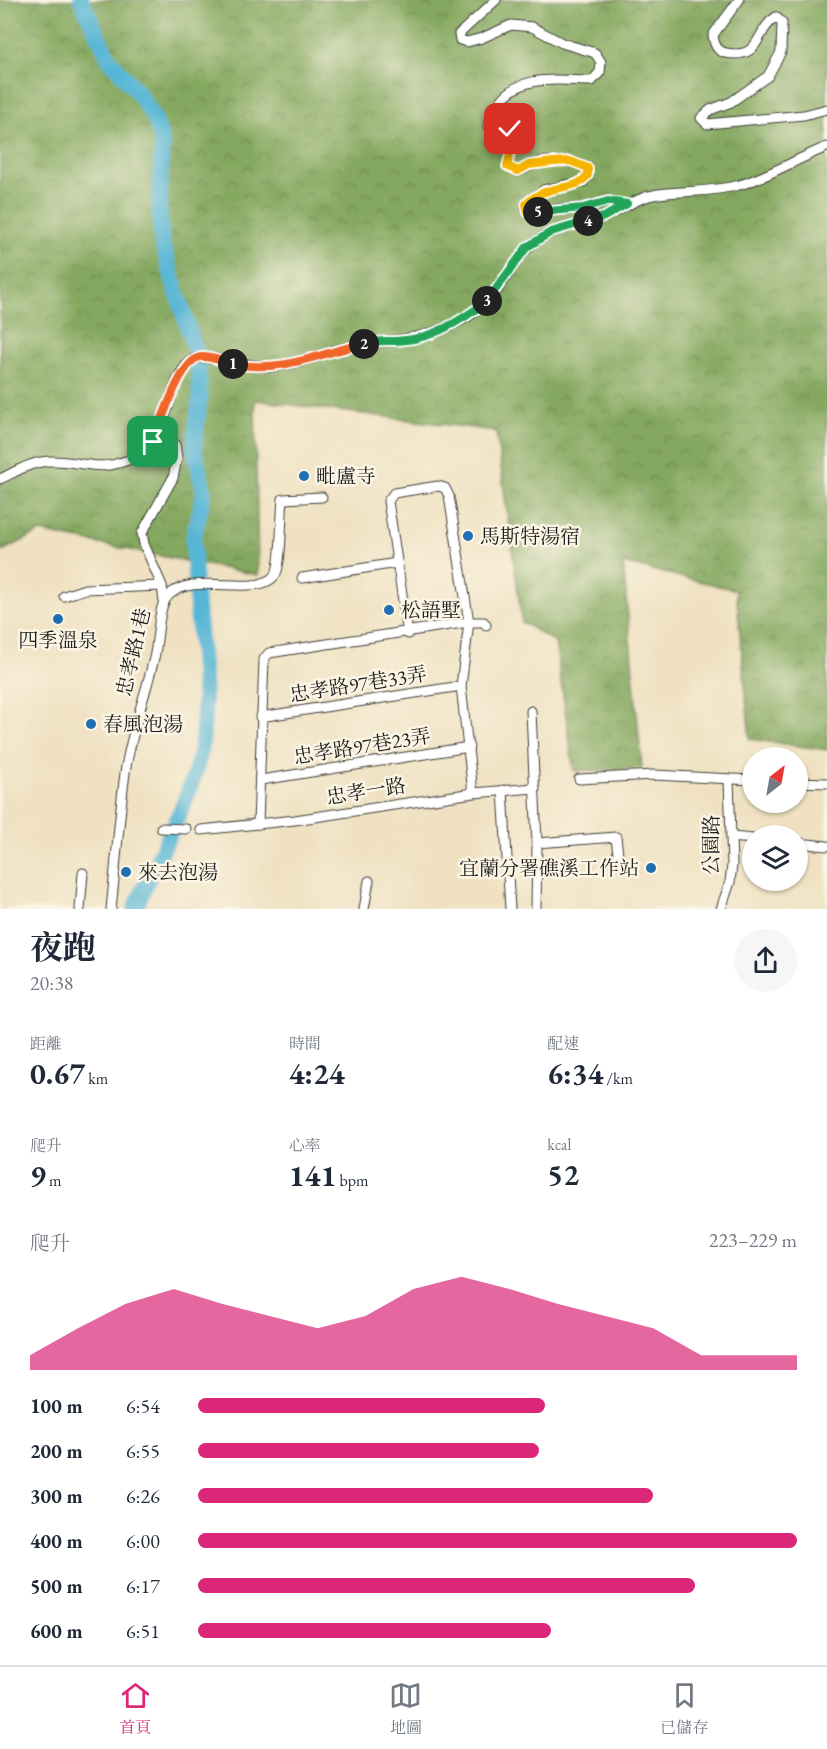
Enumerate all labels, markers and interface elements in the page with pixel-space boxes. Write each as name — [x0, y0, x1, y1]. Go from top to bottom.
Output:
pin — [484, 103, 535, 154]
icon: check — [493, 112, 526, 145]
pin: 5 — [523, 197, 553, 227]
text: 5 — [534, 201, 542, 222]
pin: 4 — [573, 206, 603, 236]
text: 4 — [584, 210, 592, 231]
pin: 3 — [472, 286, 502, 316]
text: 3 — [483, 290, 491, 311]
pin: 2 — [349, 329, 379, 359]
text: 2 — [360, 333, 368, 354]
pin: 1 — [218, 349, 248, 379]
text: 1 — [229, 353, 237, 374]
pin — [127, 416, 178, 467]
icon: arrive — [136, 425, 169, 458]
place label: 毗盧寺 — [316, 463, 376, 489]
marker: 毗盧寺 — [297, 469, 311, 483]
place label: 馬斯特湯宿 — [480, 523, 580, 549]
marker: 馬斯特湯宿 — [461, 529, 475, 543]
place label: 松語墅 — [401, 597, 461, 623]
marker: 松語墅 — [382, 603, 396, 617]
street label: 忠孝路1巷 — [110, 605, 156, 699]
marker: 四季溫泉 — [51, 612, 65, 626]
place label: 四季溫泉 — [18, 627, 98, 653]
street label: 忠孝路97巷33弄 — [288, 660, 428, 708]
place label: 春風泡湯 — [103, 711, 183, 737]
marker: 春風泡湯 — [84, 717, 98, 731]
street label: 忠孝路97巷23弄 — [292, 722, 432, 770]
north arrow — [742, 747, 808, 813]
map controls — [742, 747, 808, 891]
street label: 忠孝一路 — [324, 772, 408, 810]
street label: 公園路 — [698, 815, 724, 875]
button: layers — [742, 825, 808, 891]
place label: 宜蘭分署礁溪工作站 — [459, 855, 639, 881]
place label: 來去泡湯 — [138, 859, 218, 885]
marker: 宜蘭分署礁溪工作站 — [644, 861, 658, 875]
marker: 來去泡湯 — [119, 865, 133, 879]
text: 夜跑 — [30, 926, 96, 969]
button: share — [734, 929, 797, 992]
text: 20:38 — [30, 970, 73, 996]
text: 距離 — [30, 1033, 62, 1054]
text: 時間 — [289, 1033, 321, 1054]
text: 配速 — [547, 1033, 579, 1054]
text: 0.67 — [30, 1054, 85, 1093]
text: 4:24 — [289, 1054, 345, 1093]
text: 6:34 — [547, 1054, 603, 1093]
text: km — [85, 1068, 108, 1089]
text: /km — [603, 1068, 633, 1089]
text: kcal — [547, 1134, 571, 1155]
text: 爬升 — [30, 1135, 62, 1156]
text: 心率 — [289, 1135, 321, 1156]
text: 52 — [547, 1155, 579, 1194]
text: 9 — [30, 1156, 46, 1195]
text: 141 — [289, 1156, 336, 1195]
text: m — [46, 1170, 62, 1191]
text: bpm — [336, 1170, 368, 1191]
text: 223–229 m — [709, 1227, 797, 1253]
text: 爬升 — [30, 1230, 70, 1256]
text: 100 m — [30, 1393, 83, 1419]
text: 6:54 — [126, 1393, 160, 1419]
text: 200 m — [30, 1438, 83, 1464]
text: 6:55 — [126, 1438, 160, 1464]
text: 300 m — [30, 1483, 83, 1509]
text: 6:26 — [126, 1483, 160, 1509]
text: 400 m — [30, 1528, 83, 1554]
text: 6:00 — [126, 1528, 160, 1554]
text: 500 m — [30, 1573, 83, 1599]
text: 6:17 — [126, 1573, 160, 1599]
text: 600 m — [30, 1618, 83, 1644]
text: 6:51 — [126, 1618, 160, 1644]
tab: 首頁 — [119, 1679, 152, 1738]
tab: 地圖 — [389, 1679, 422, 1738]
tab: 已儲存 — [660, 1679, 708, 1738]

